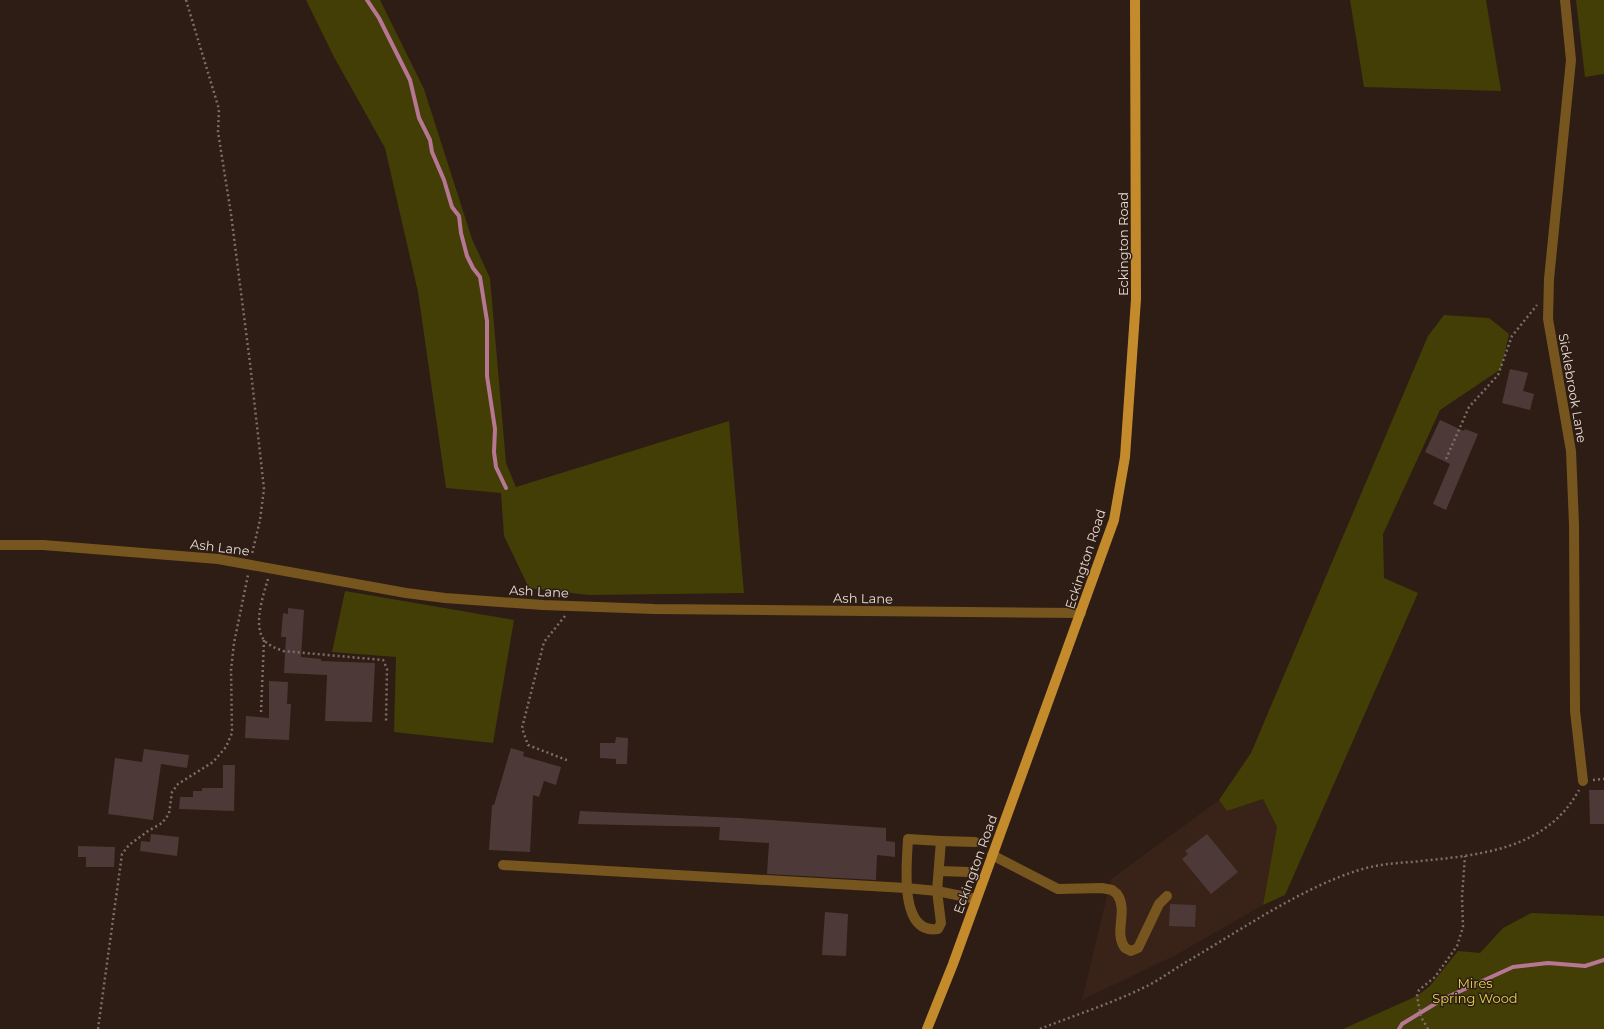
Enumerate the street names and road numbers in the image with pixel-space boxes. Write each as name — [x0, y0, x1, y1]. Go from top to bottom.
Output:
street label: Eckington Road — [1115, 192, 1131, 296]
street label: Sicklebrook Lane — [1555, 332, 1591, 444]
street label: Eckington Road — [1061, 507, 1109, 611]
street label: Ash Lane — [189, 535, 251, 559]
street label: Ash Lane — [509, 581, 569, 601]
street label: Ash Lane — [833, 589, 893, 607]
street label: Eckington Road — [950, 812, 1000, 916]

